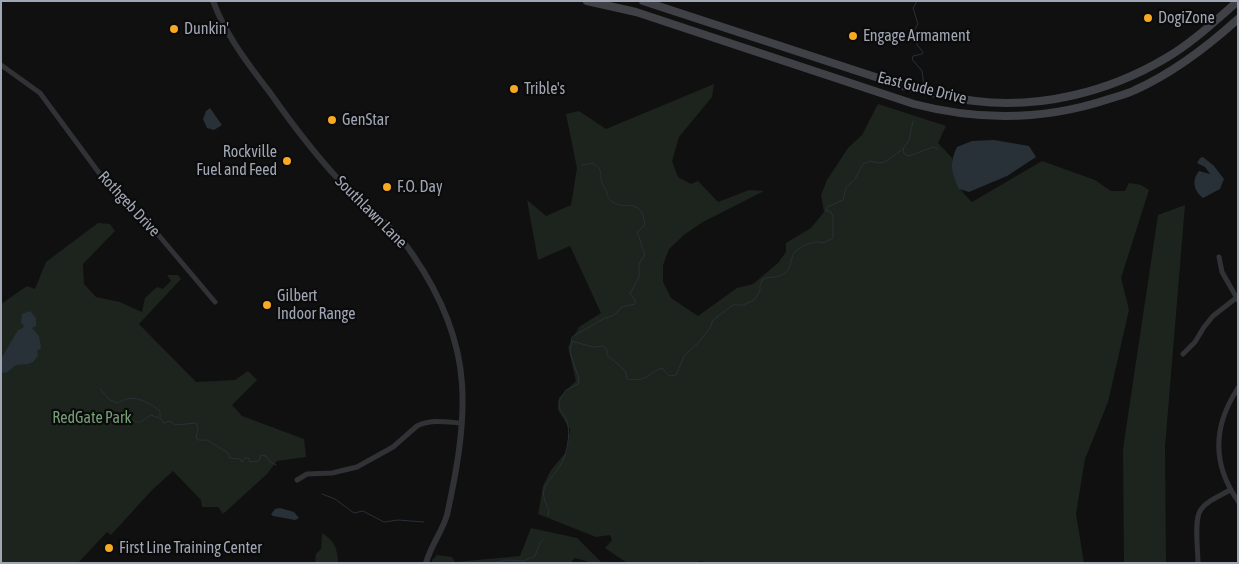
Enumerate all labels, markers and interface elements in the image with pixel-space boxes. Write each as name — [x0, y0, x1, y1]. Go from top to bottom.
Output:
place label: DogiZone — [1158, 8, 1215, 28]
marker: DogiZone — [1142, 12, 1154, 24]
place label: Dunkin' — [184, 19, 229, 39]
marker: Dunkin' — [168, 23, 180, 35]
place label: Engage Armament — [863, 26, 970, 46]
marker: Engage Armament — [847, 30, 859, 42]
street label: East Gude Drive — [876, 68, 968, 108]
place label: Trible's — [524, 79, 565, 99]
marker: Trible's — [508, 83, 520, 95]
place label: GenStar — [342, 110, 389, 130]
marker: GenStar — [326, 114, 338, 126]
place label: Rockville Fuel and Feed — [196, 142, 277, 180]
marker: Rockville Fuel and Feed — [281, 155, 293, 167]
street label: Rothgeb Drive — [94, 167, 164, 241]
street label: Southlawn Lane — [331, 172, 411, 252]
place label: F.O. Day — [397, 177, 443, 197]
marker: F.O. Day — [381, 181, 393, 193]
place label: Gilbert Indoor Range — [277, 286, 355, 324]
marker: Gilbert Indoor Range — [261, 299, 273, 311]
park label: RedGate Park — [52, 408, 132, 428]
place label: First Line Training Center — [119, 538, 262, 558]
marker: First Line Training Center — [103, 542, 115, 554]

